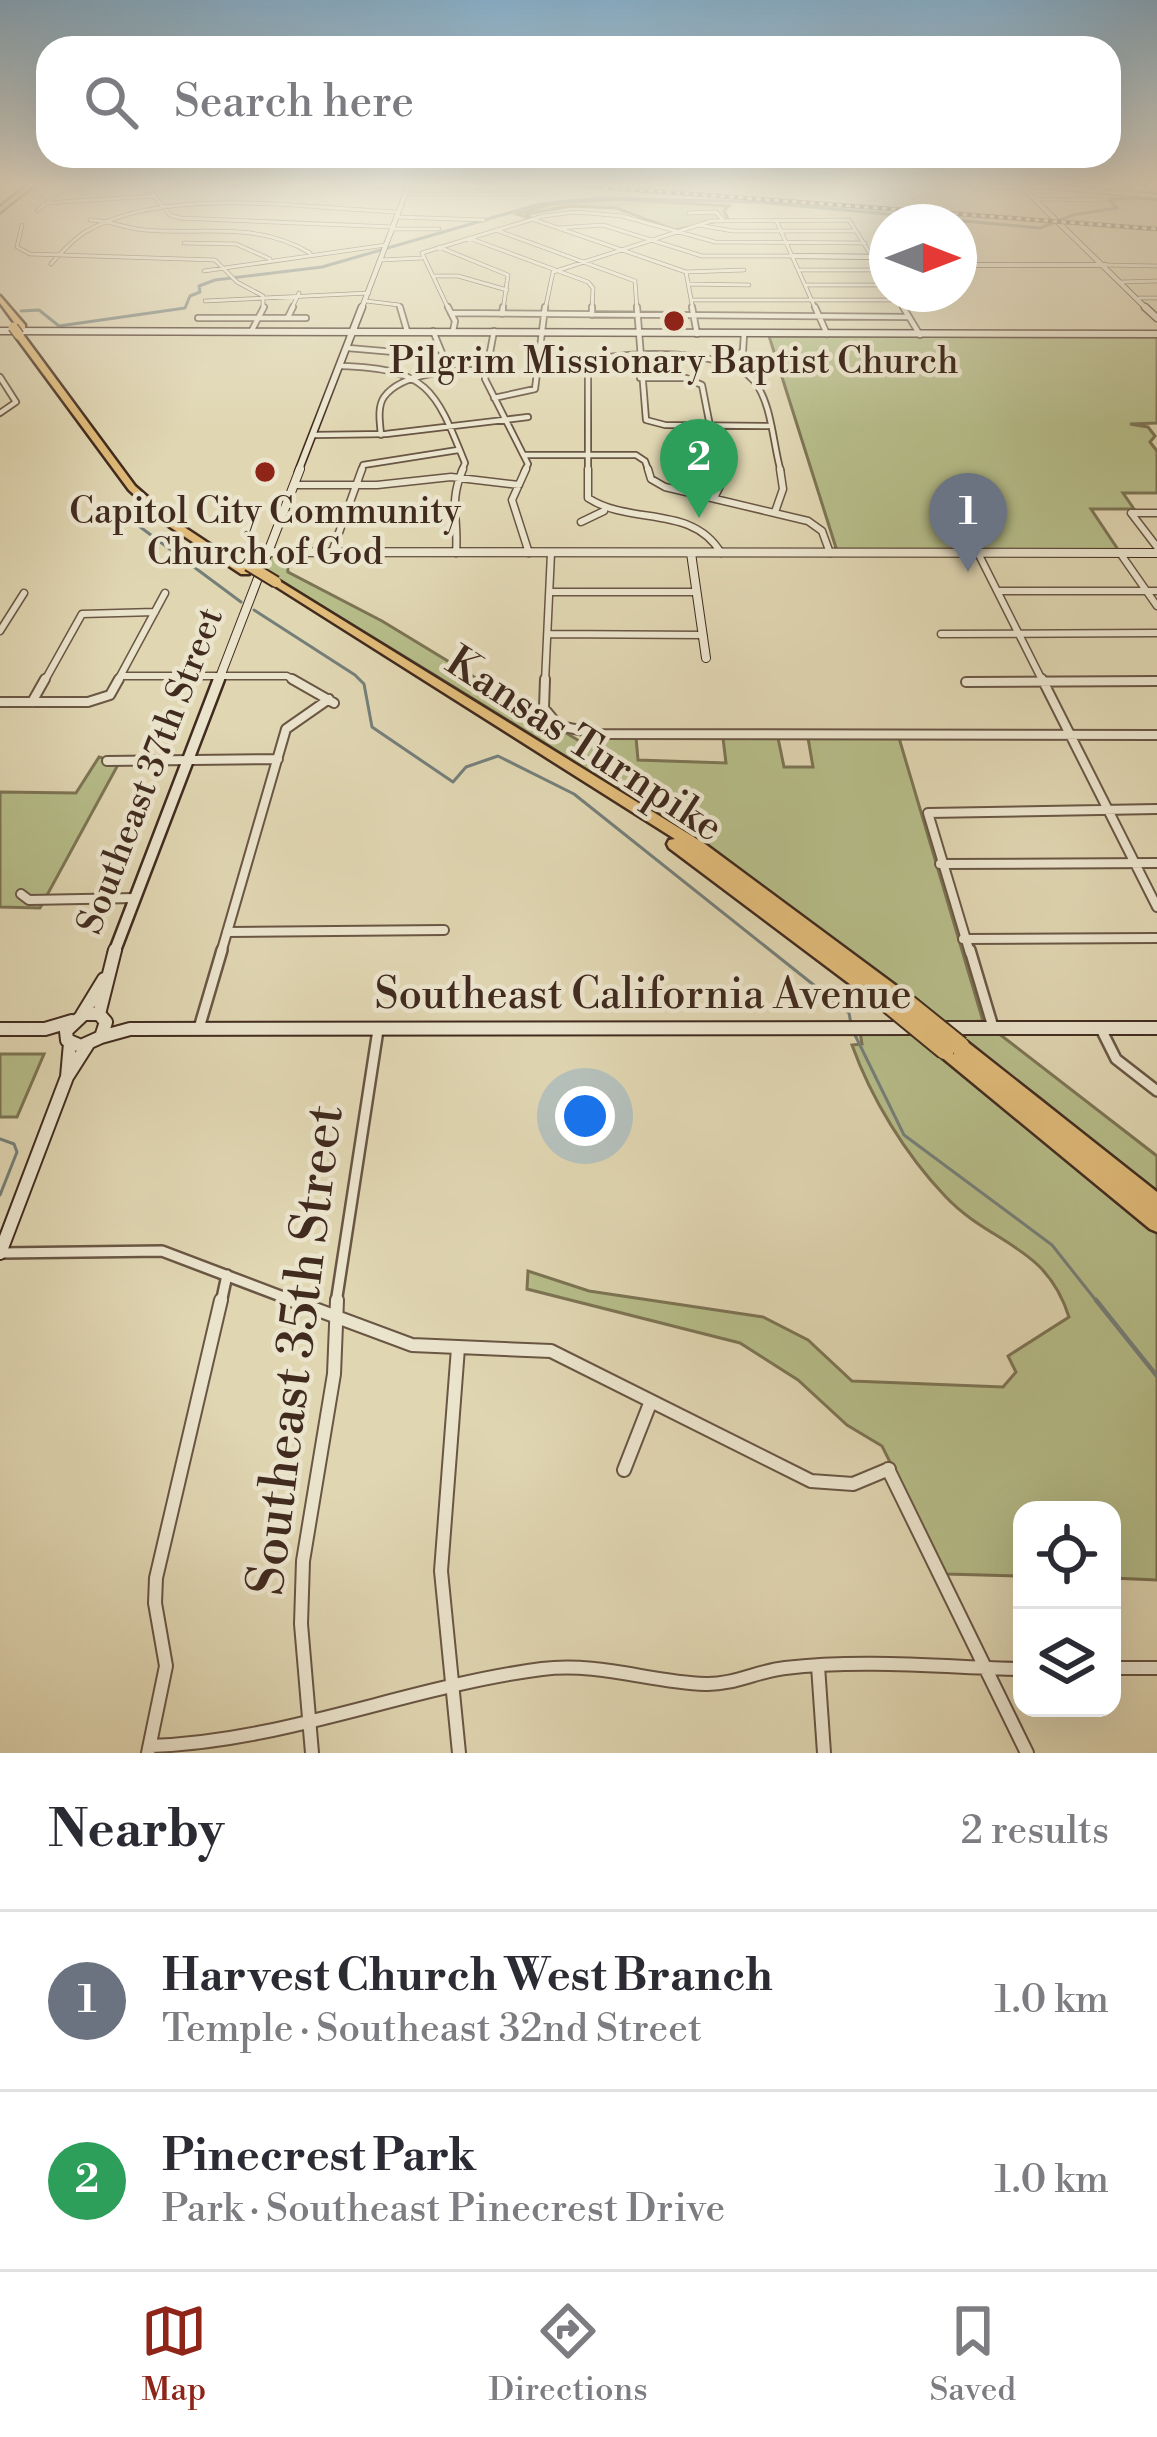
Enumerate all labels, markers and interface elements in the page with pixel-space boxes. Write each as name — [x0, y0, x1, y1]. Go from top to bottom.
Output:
search box — [36, 36, 1121, 168]
icon: search — [78, 69, 144, 135]
text: Search here — [174, 74, 414, 131]
north arrow — [869, 204, 977, 312]
marker: Pilgrim Missionary Baptist Church — [661, 308, 687, 334]
place label: Pilgrim Missionary Baptist Church — [390, 340, 958, 385]
pin: 2 — [660, 419, 738, 518]
marker: Capitol City Community Church of God — [252, 459, 278, 485]
pin: 1 — [929, 473, 1007, 572]
place label: Capitol City Community Church of God — [69, 490, 461, 576]
street label: Southeast 37th Street — [68, 601, 234, 940]
street label: Kansas Turnpike — [435, 636, 733, 854]
street label: Southeast California Avenue — [374, 969, 912, 1022]
your location — [555, 1086, 615, 1146]
street label: Southeast 35th Street — [235, 1101, 359, 1599]
map controls — [1013, 1501, 1121, 1717]
button: locate — [1013, 1501, 1121, 1609]
button: layers — [1013, 1609, 1121, 1717]
text: Nearby — [48, 1799, 224, 1863]
text: 2 results — [961, 1807, 1109, 1856]
text: Harvest Church West Branch — [162, 1948, 773, 2005]
text: 1 — [78, 1976, 96, 2025]
text: 1.0 km — [994, 1976, 1109, 2025]
text: Temple · Southeast 32nd Street — [162, 2005, 702, 2054]
text: Pinecrest Park — [162, 2128, 476, 2185]
text: 2 — [75, 2156, 99, 2205]
text: 1.0 km — [994, 2156, 1109, 2205]
text: Park · Southeast Pinecrest Drive — [162, 2185, 725, 2234]
tab: Map — [141, 2298, 207, 2411]
tab: Directions — [489, 2298, 648, 2411]
tab: Saved — [929, 2298, 1016, 2411]

